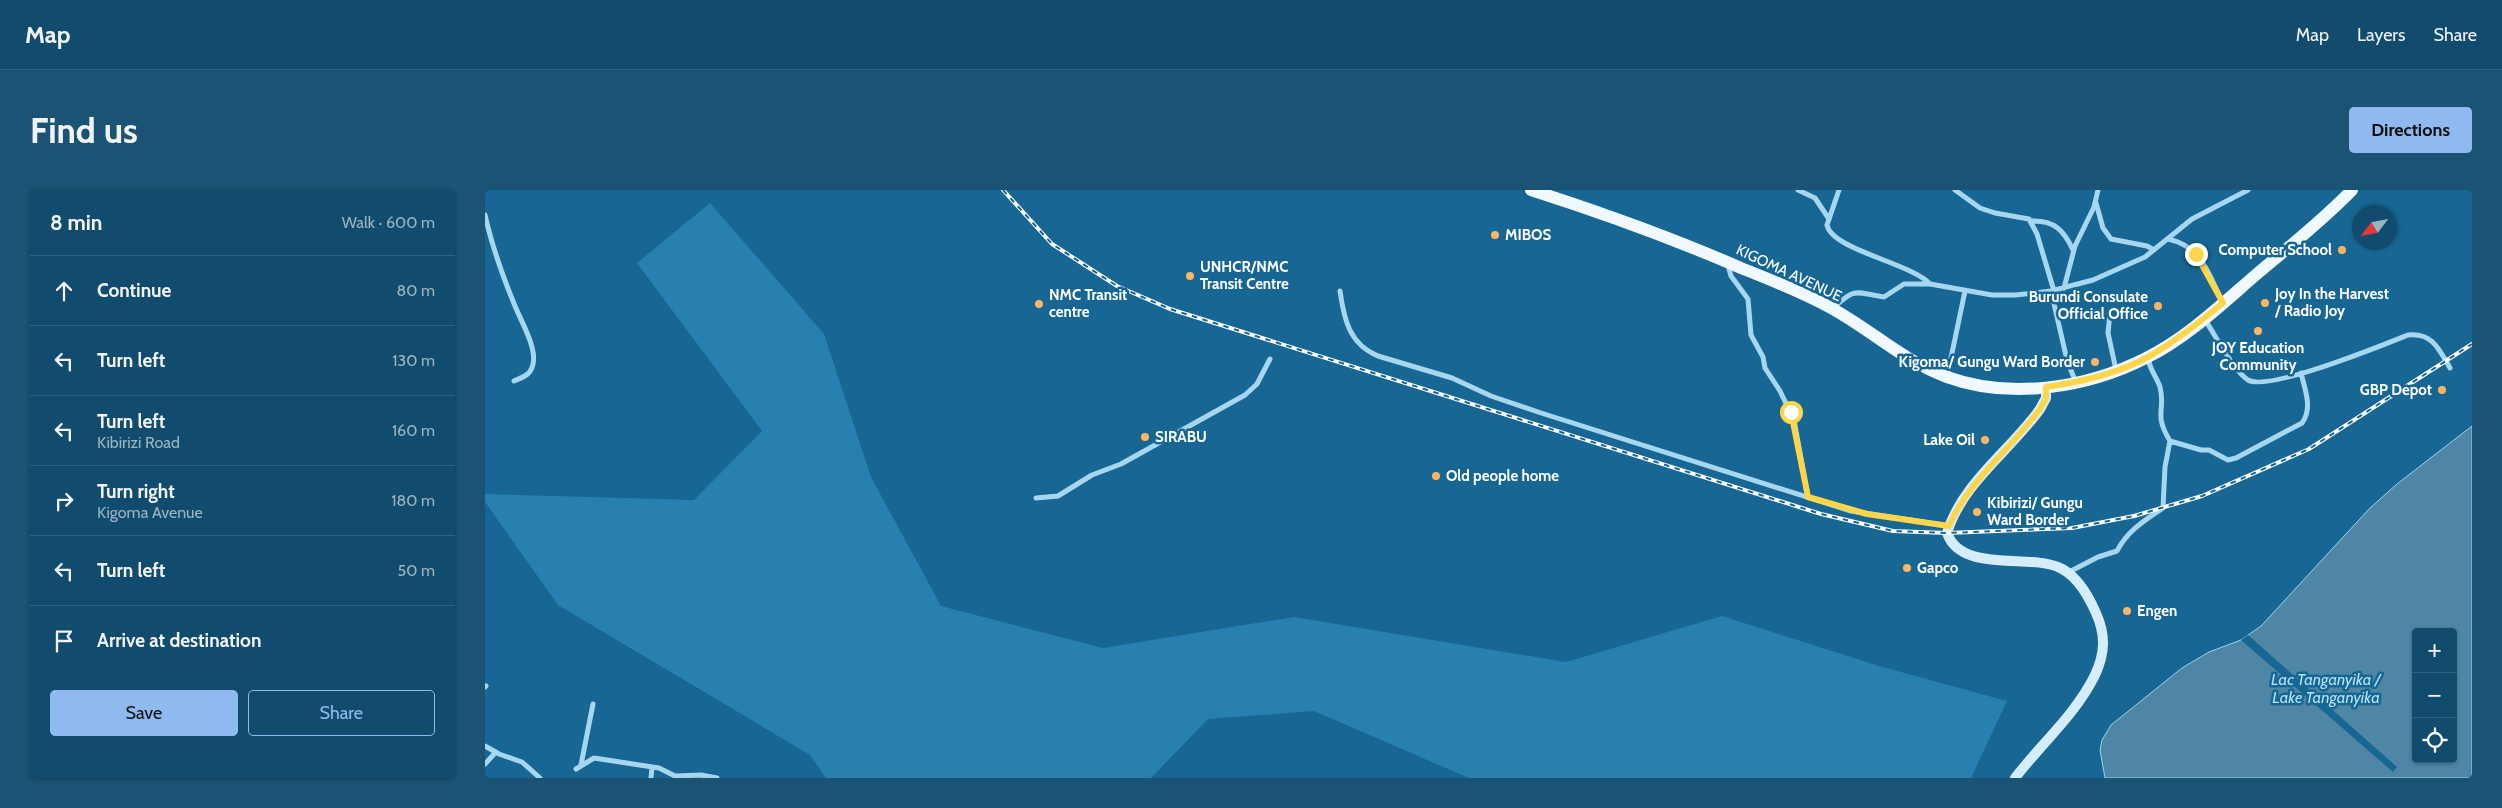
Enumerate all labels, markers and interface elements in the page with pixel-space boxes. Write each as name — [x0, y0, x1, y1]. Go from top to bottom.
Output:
text: Map — [25, 20, 71, 49]
text: Map — [2296, 24, 2329, 46]
text: Layers — [2357, 24, 2406, 46]
text: Share — [2434, 24, 2477, 46]
button: Directions — [2349, 107, 2472, 153]
text: Find us — [30, 109, 138, 152]
north arrow — [2352, 205, 2397, 250]
text: 8 min — [50, 210, 102, 235]
text: Walk · 600 m — [342, 213, 435, 232]
place label: MIBOS — [1505, 226, 1551, 244]
marker: MIBOS — [1489, 229, 1501, 241]
street label: KIGOMA AVENUE — [1733, 241, 1845, 305]
place label: Computer School — [2219, 241, 2332, 259]
route end — [2185, 243, 2208, 266]
marker: Computer School — [2336, 244, 2348, 256]
place label: UNHCR/NMC Transit Centre — [1200, 258, 1289, 293]
marker: UNHCR/NMC Transit Centre — [1184, 270, 1196, 282]
icon: ahead — [50, 277, 78, 305]
text: Continue — [97, 279, 171, 302]
text: 80 m — [397, 281, 435, 300]
place label: Joy In the Harvest / Radio Joy — [2274, 285, 2389, 320]
place label: NMC Transit centre — [1049, 286, 1127, 321]
place label: Burundi Consulate Official Office — [2029, 288, 2148, 323]
marker: Joy In the Harvest / Radio Joy — [2259, 297, 2271, 309]
marker: NMC Transit centre — [1033, 298, 1045, 310]
marker: Burundi Consulate Official Office — [2152, 300, 2164, 312]
marker: JOY Education Community — [2252, 325, 2264, 337]
place label: JOY Education Community — [2211, 339, 2304, 374]
icon: left — [50, 347, 78, 375]
text: Turn left — [97, 349, 165, 372]
text: 130 m — [392, 351, 435, 370]
place label: Kigoma/ Gungu Ward Border — [1899, 353, 2085, 371]
marker: Kigoma/ Gungu Ward Border — [2089, 356, 2101, 368]
place label: GBP Depot — [2360, 381, 2432, 399]
marker: GBP Depot — [2436, 384, 2448, 396]
route start — [1780, 401, 1803, 424]
text: Turn left — [97, 410, 165, 433]
icon: left — [50, 417, 78, 445]
text: 160 m — [392, 421, 435, 440]
place label: SIRABU — [1155, 428, 1207, 446]
marker: SIRABU — [1139, 431, 1151, 443]
place label: Lake Oil — [1923, 431, 1975, 449]
text: Kibirizi Road — [97, 433, 180, 452]
marker: Lake Oil — [1979, 434, 1991, 446]
place label: Old people home — [1446, 467, 1559, 485]
marker: Old people home — [1430, 470, 1442, 482]
text: Turn right — [97, 480, 175, 503]
icon: right — [50, 487, 78, 515]
text: 180 m — [391, 491, 435, 510]
place label: Kibirizi/ Gungu Ward Border — [1987, 494, 2083, 529]
text: Kigoma Avenue — [97, 503, 203, 522]
marker: Kibirizi/ Gungu Ward Border — [1971, 506, 1983, 518]
icon: left — [50, 557, 78, 585]
text: Turn left — [97, 559, 165, 582]
place label: Gapco — [1917, 559, 1959, 577]
text: 50 m — [398, 561, 435, 580]
marker: Gapco — [1901, 562, 1913, 574]
place label: Engen — [2137, 602, 2177, 620]
marker: Engen — [2121, 605, 2133, 617]
icon: arrive — [50, 627, 78, 655]
map controls — [2412, 628, 2457, 763]
button: + — [2412, 628, 2457, 673]
text: Arrive at destination — [97, 629, 261, 652]
water label: Lac Tanganyika / Lake Tanganyika — [2271, 670, 2383, 707]
button: − — [2412, 673, 2457, 718]
button: Save — [50, 690, 238, 736]
button: Share — [248, 690, 435, 736]
button: locate — [2412, 718, 2457, 763]

